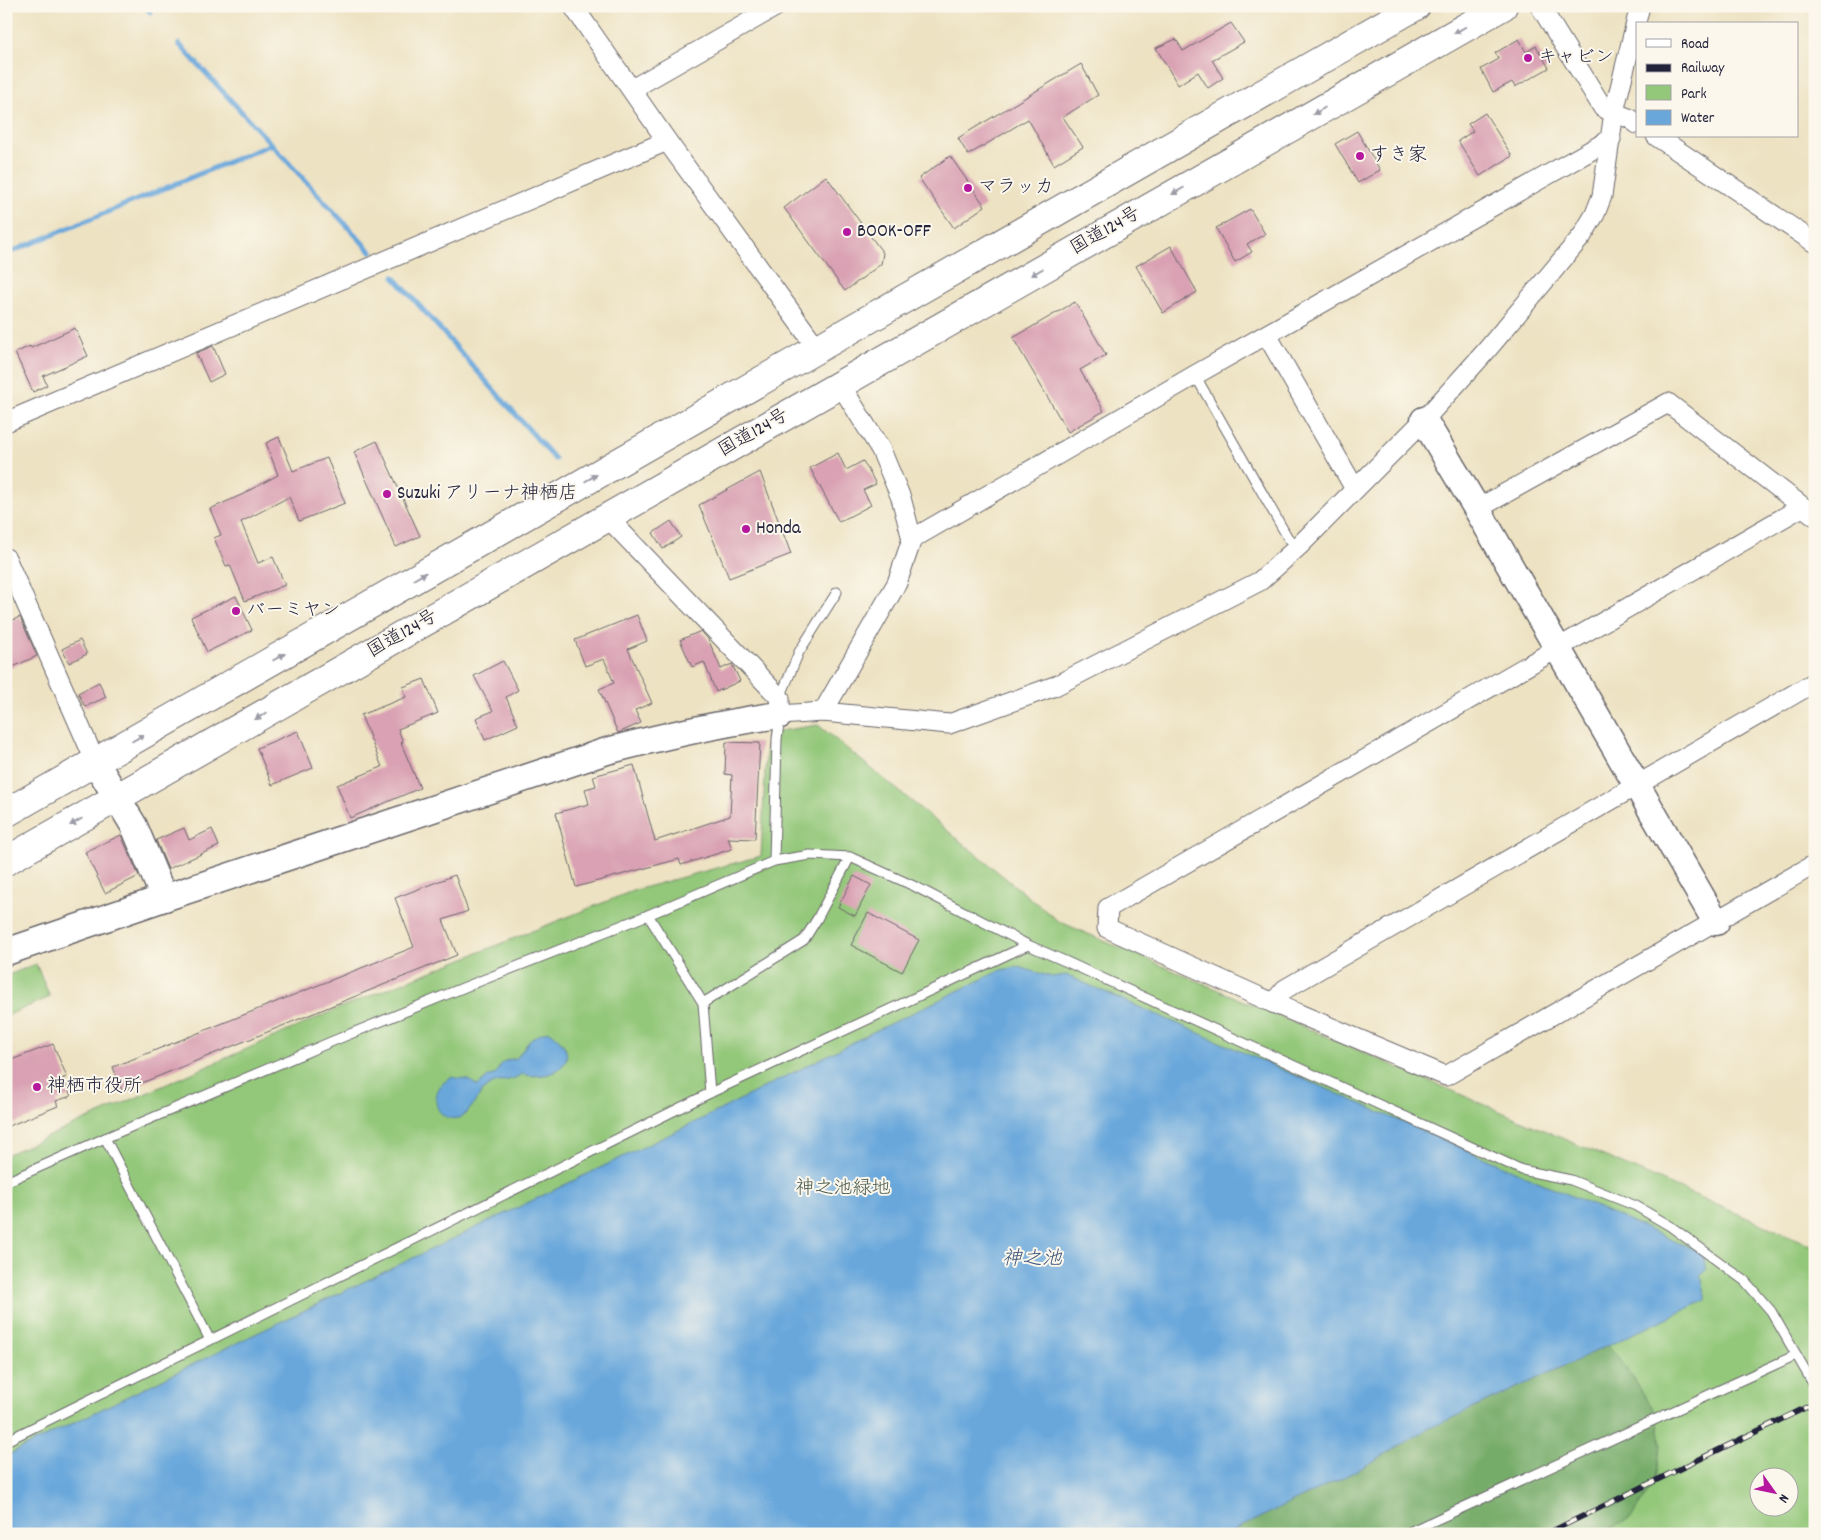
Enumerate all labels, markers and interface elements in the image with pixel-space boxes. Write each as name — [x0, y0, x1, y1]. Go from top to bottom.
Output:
legend — [1636, 22, 1798, 138]
one-way arrow — [1454, 26, 1467, 35]
text: Road — [1681, 34, 1709, 56]
place label: キャビン — [1538, 45, 1614, 72]
marker: キャビン — [1522, 52, 1534, 64]
text: Railway — [1681, 58, 1725, 80]
text: Park — [1681, 84, 1707, 106]
one-way arrow — [1312, 106, 1326, 115]
text: Water — [1681, 108, 1715, 130]
place label: すき家 — [1370, 143, 1427, 170]
marker: すき家 — [1354, 150, 1366, 162]
place label: マラッカ — [978, 175, 1054, 202]
marker: マラッカ — [962, 182, 974, 194]
one-way arrow — [1171, 187, 1184, 196]
street label: 国道124号 — [1066, 201, 1146, 263]
place label: BOOK-OFF — [857, 219, 931, 246]
marker: BOOK-OFF — [841, 226, 853, 238]
one-way arrow — [1029, 268, 1044, 276]
street label: 国道124号 — [714, 403, 794, 465]
one-way arrow — [584, 473, 598, 482]
place label: Suzuki アリーナ神栖店 — [397, 481, 578, 508]
marker: Suzuki アリーナ神栖店 — [381, 488, 393, 500]
place label: Honda — [756, 516, 802, 543]
marker: Honda — [740, 523, 752, 535]
one-way arrow — [413, 571, 426, 580]
place label: バーミヤン — [246, 598, 341, 625]
street label: 国道124号 — [363, 604, 443, 666]
marker: バーミヤン — [230, 605, 242, 617]
one-way arrow — [272, 652, 285, 661]
one-way arrow — [255, 712, 268, 721]
one-way arrow — [131, 734, 145, 743]
one-way arrow — [68, 818, 83, 826]
place label: 神栖市役所 — [47, 1074, 142, 1101]
marker: 神栖市役所 — [31, 1081, 43, 1093]
park label: 神之池緑地 — [795, 1176, 891, 1203]
water label: 神之池 — [1002, 1246, 1063, 1274]
north arrow — [1748, 1468, 1798, 1518]
text: N — [1773, 1490, 1793, 1506]

